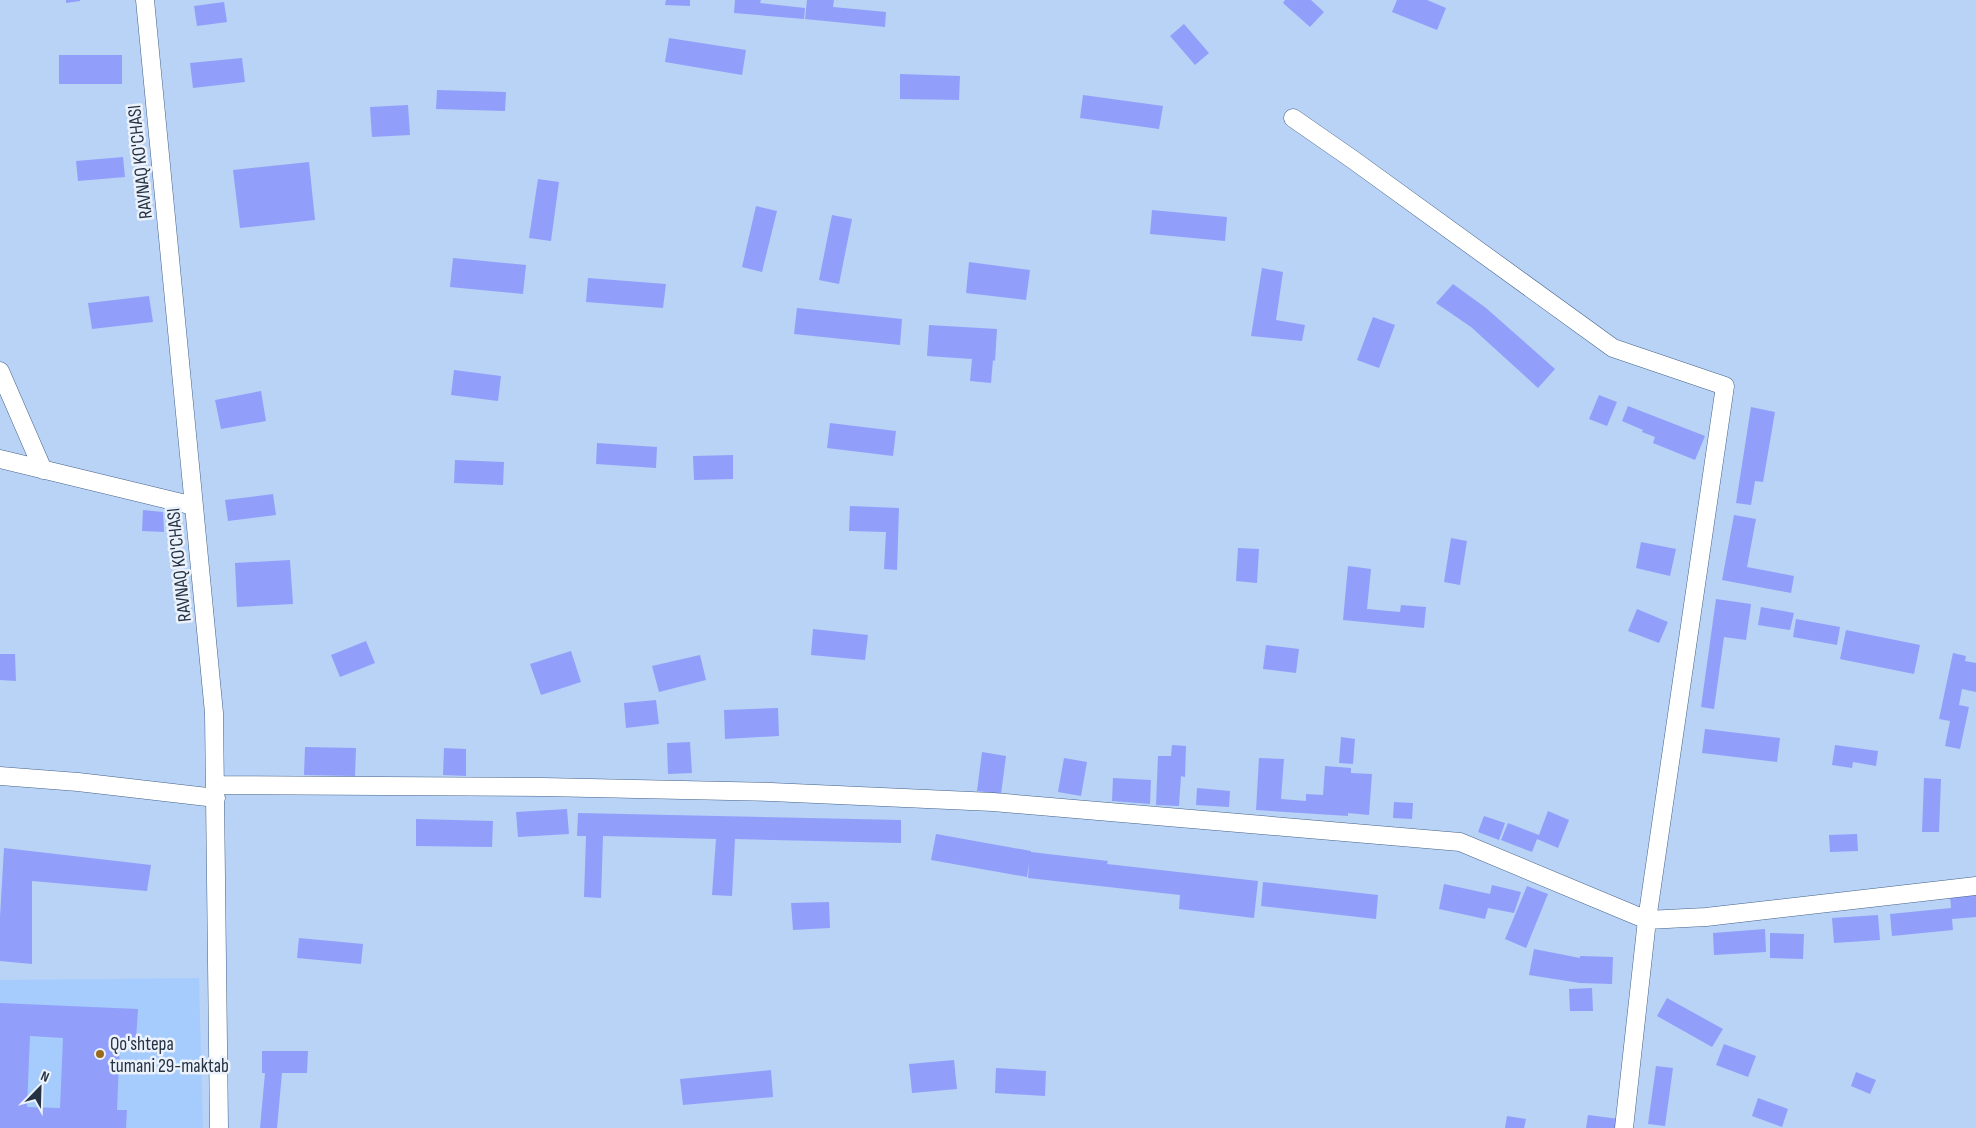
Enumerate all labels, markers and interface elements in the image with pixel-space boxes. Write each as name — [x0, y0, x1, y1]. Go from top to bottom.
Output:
street label: RAVNAQ KO'CHASI — [123, 104, 158, 220]
street label: RAVNAQ KO'CHASI — [162, 507, 197, 623]
place label: Qo'shtepa tumani 29-maktab — [110, 1033, 229, 1078]
marker: Qo'shtepa tumani 29-maktab — [94, 1048, 106, 1060]
north arrow — [15, 1063, 65, 1113]
text: N — [38, 1067, 52, 1086]

